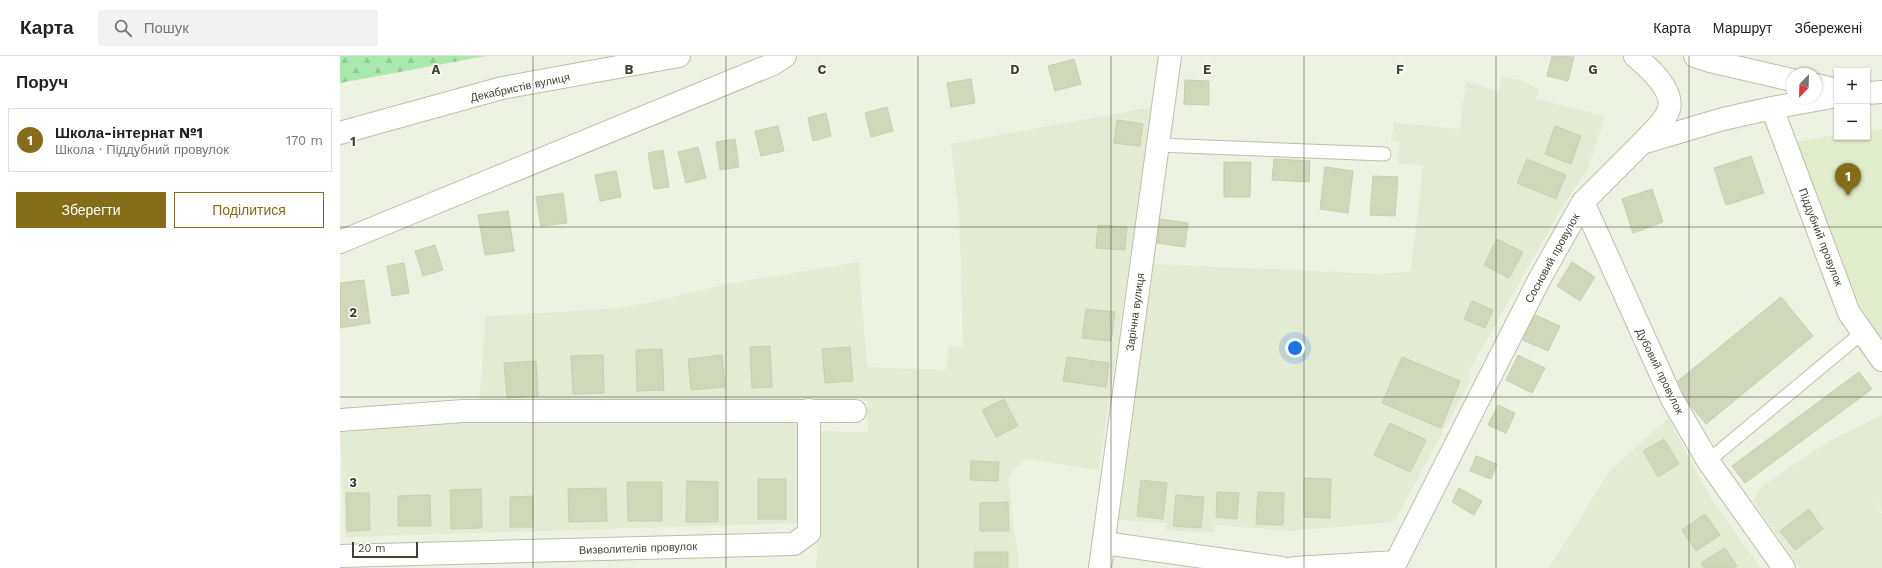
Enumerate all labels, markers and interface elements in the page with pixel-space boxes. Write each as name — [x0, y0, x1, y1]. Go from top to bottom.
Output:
search box — [98, 10, 378, 46]
text: Карта — [20, 16, 74, 39]
icon: search — [112, 17, 134, 39]
text: Пошук — [144, 19, 189, 37]
text: Карта — [1653, 20, 1691, 36]
text: Маршрут — [1713, 20, 1772, 36]
text: Збережені — [1794, 20, 1862, 36]
text: A — [432, 62, 441, 77]
text: B — [625, 62, 634, 77]
text: C — [818, 62, 827, 77]
text: D — [1010, 62, 1020, 77]
text: E — [1203, 62, 1211, 77]
text: F — [1396, 62, 1404, 77]
text: G — [1588, 62, 1598, 77]
north arrow — [1786, 68, 1822, 104]
map controls — [1834, 68, 1870, 140]
button: + — [1834, 68, 1870, 104]
street label: Декабристів вулиця — [469, 71, 571, 104]
text: Поруч — [16, 72, 68, 92]
button: − — [1834, 104, 1870, 140]
text: Школа-інтернат №1 — [55, 124, 203, 142]
text: 1 — [27, 133, 33, 148]
text: 170 m — [286, 133, 323, 148]
text: 1 — [350, 134, 356, 149]
text: Школа · Піддубний провулок — [55, 142, 229, 157]
pin: 1 — [1835, 163, 1861, 196]
street label: Піддубний провулок — [1796, 186, 1845, 288]
button: Зберегти — [16, 192, 166, 228]
button: Поділитися — [174, 192, 324, 228]
street label: Сосновий провулок — [1522, 211, 1582, 305]
street label: Зарічна вулиця — [1124, 272, 1147, 352]
text: 2 — [349, 305, 357, 320]
street label: Дубовий провулок — [1633, 326, 1686, 417]
your location — [1285, 338, 1305, 358]
text: 3 — [349, 475, 357, 490]
scale bar — [352, 540, 418, 559]
street label: Визволителів провулок — [579, 540, 698, 557]
text: 20 m — [358, 542, 386, 555]

